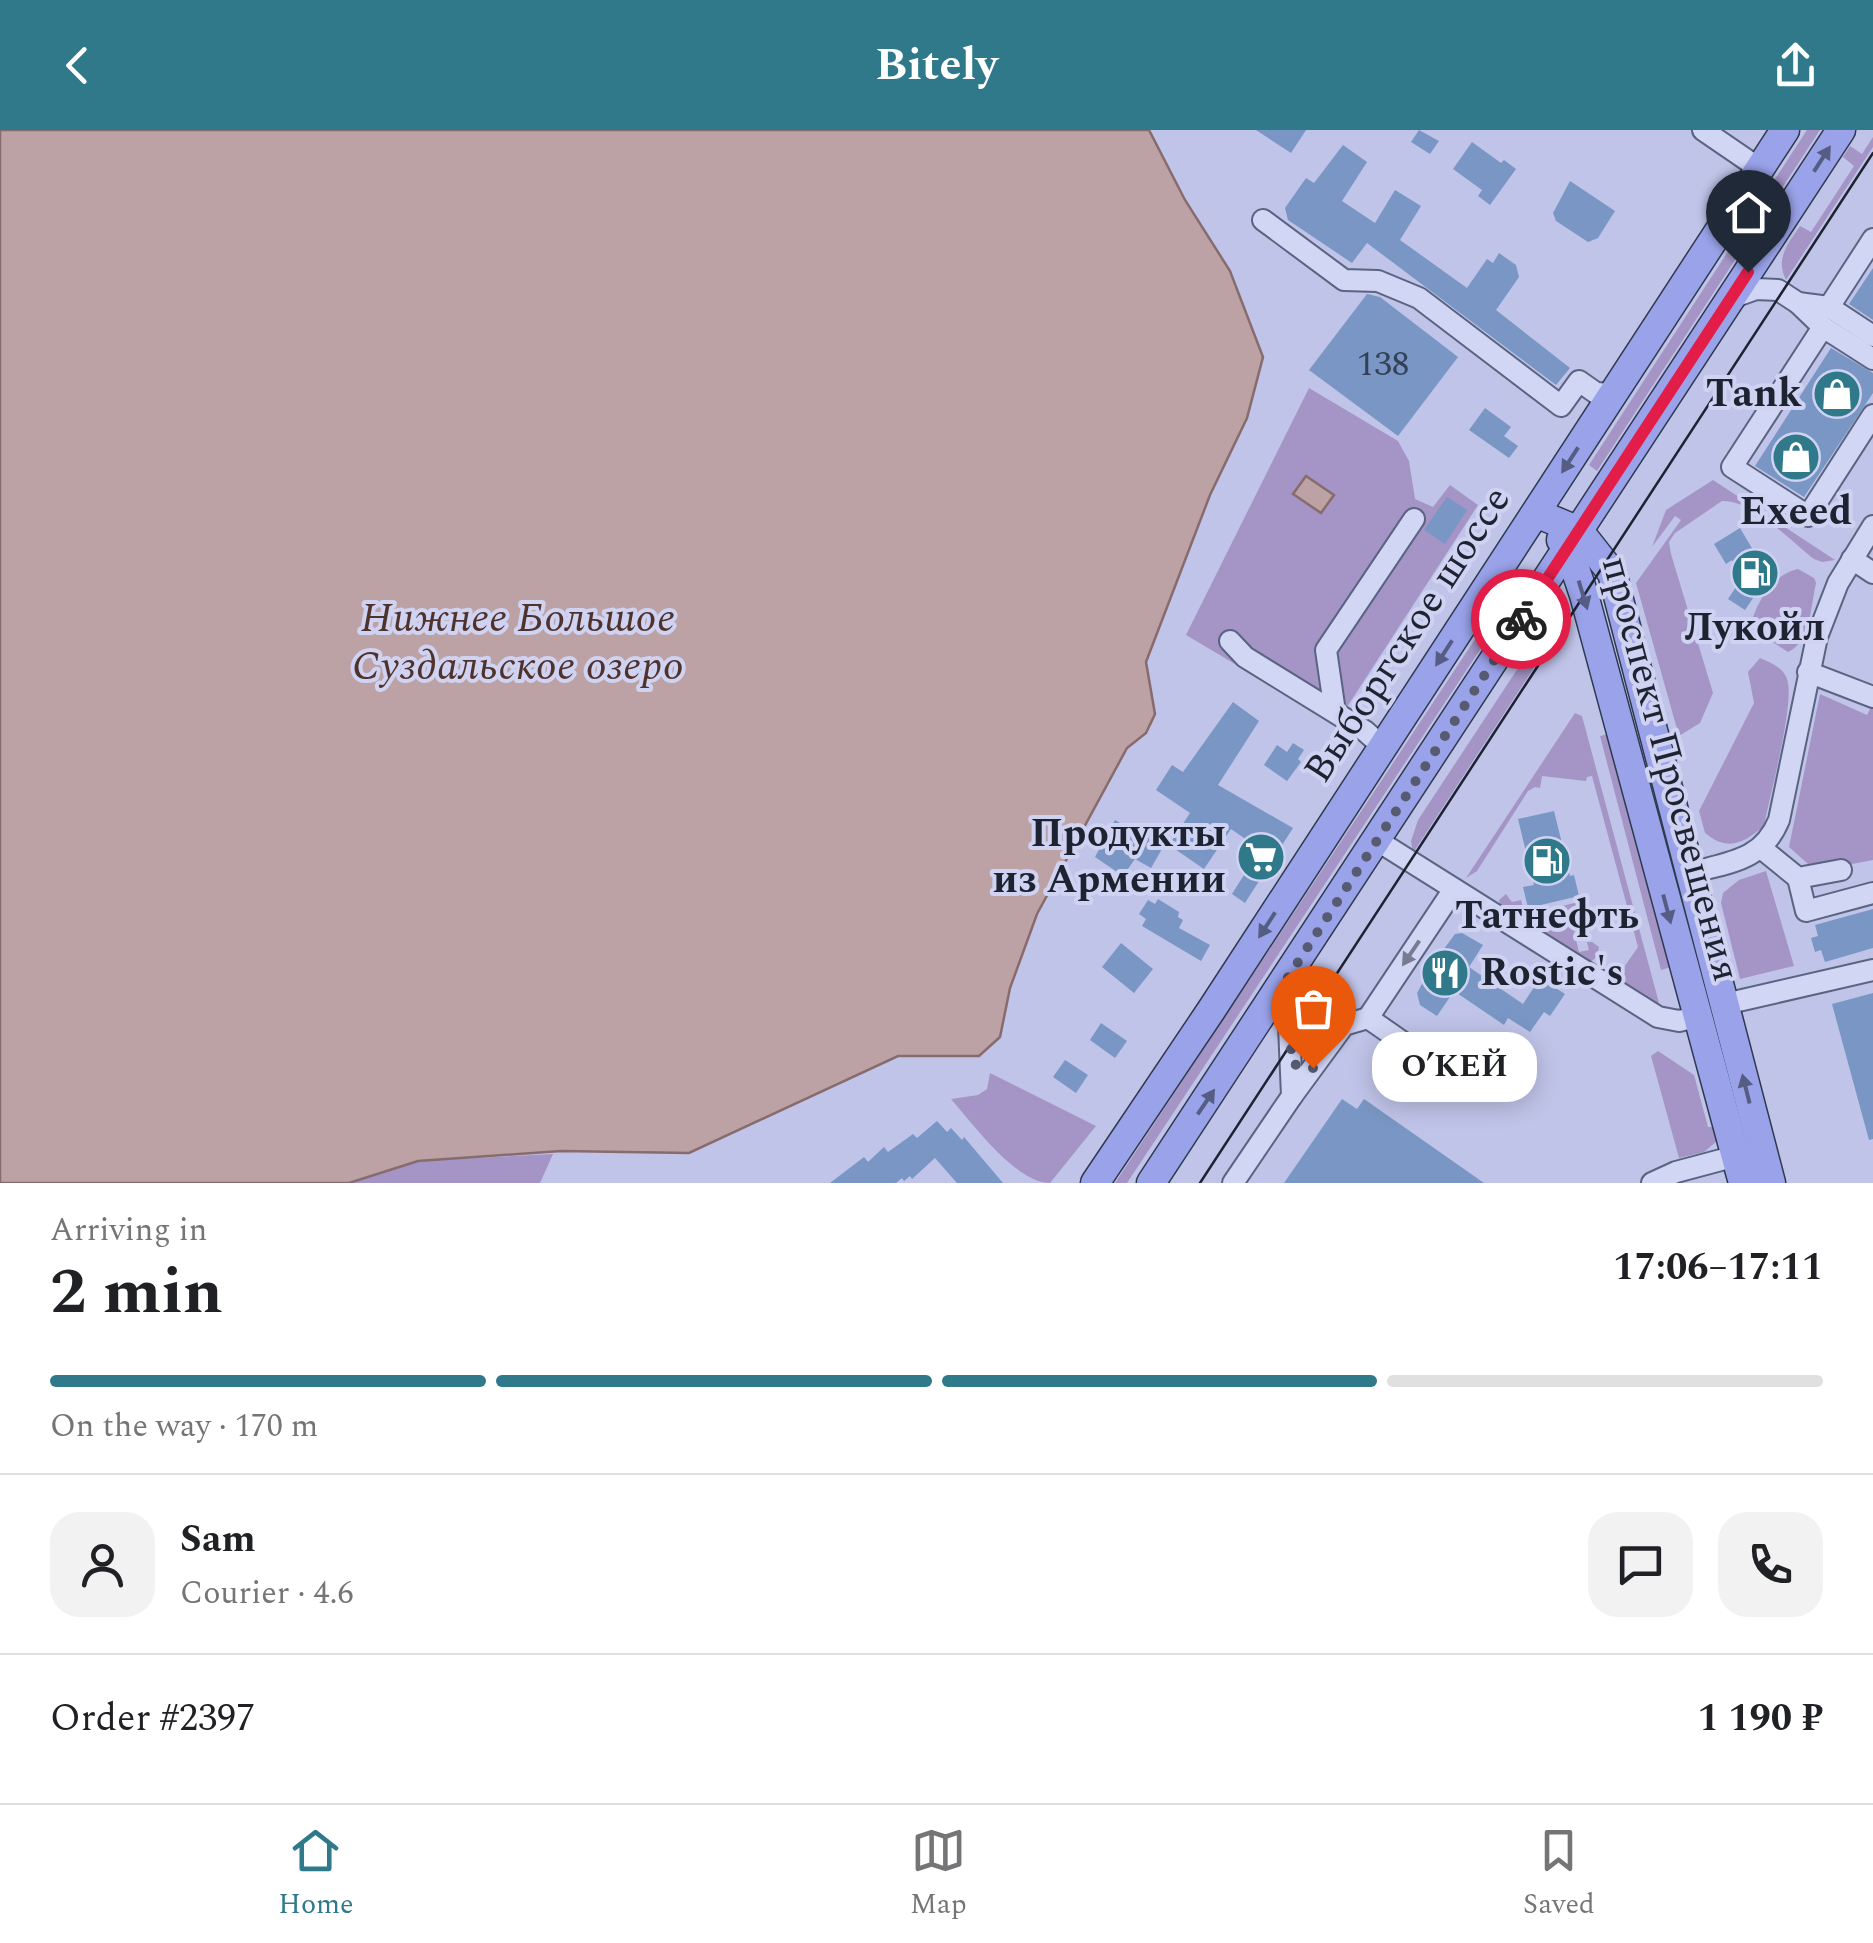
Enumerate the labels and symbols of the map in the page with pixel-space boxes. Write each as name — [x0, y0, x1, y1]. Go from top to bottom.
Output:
one-way arrow — [1812, 146, 1830, 173]
pin — [1706, 170, 1791, 273]
house number: 138 — [1357, 338, 1409, 391]
place label: Tank — [1706, 364, 1802, 425]
shop icon: Tank — [1811, 368, 1863, 420]
shop icon: Exeed — [1770, 431, 1822, 483]
one-way arrow — [1562, 446, 1580, 473]
street label: Выборгское шоссе — [1289, 474, 1527, 796]
place label: Exeed — [1740, 482, 1852, 543]
fuel station icon: Лукойл — [1729, 547, 1781, 599]
street label: проспект Просвещения — [1584, 550, 1756, 988]
courier — [1471, 569, 1571, 669]
one-way arrow — [1576, 580, 1591, 611]
water label: Нижнее Большое Суздальское озеро — [352, 587, 684, 698]
place label: Лукойл — [1685, 598, 1825, 659]
one-way arrow — [1436, 639, 1454, 667]
place label: Продукты из Армении — [992, 804, 1226, 911]
supermarket icon: Продукты из Армении — [1235, 831, 1287, 883]
fuel station icon: Татнефть — [1521, 835, 1573, 887]
place label: Татнефть — [1455, 886, 1639, 947]
one-way arrow — [1660, 894, 1676, 925]
one-way arrow — [1258, 912, 1276, 939]
one-way arrow — [1402, 940, 1421, 967]
place label: Rostic's — [1480, 943, 1624, 1004]
restaurant icon: Rostic's — [1419, 947, 1471, 999]
pin — [1271, 966, 1356, 1069]
callout: О’КЕЙ — [1373, 1033, 1538, 1103]
one-way arrow — [1738, 1073, 1754, 1104]
one-way arrow — [1196, 1089, 1214, 1116]

